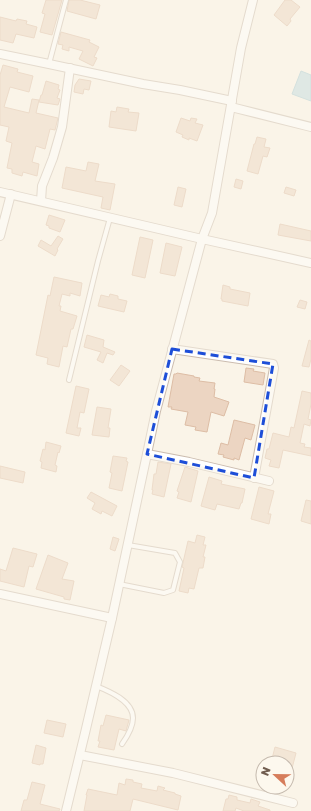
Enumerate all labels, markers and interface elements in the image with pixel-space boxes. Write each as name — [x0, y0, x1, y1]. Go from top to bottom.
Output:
north arrow — [255, 755, 295, 795]
text: N — [258, 765, 273, 777]

